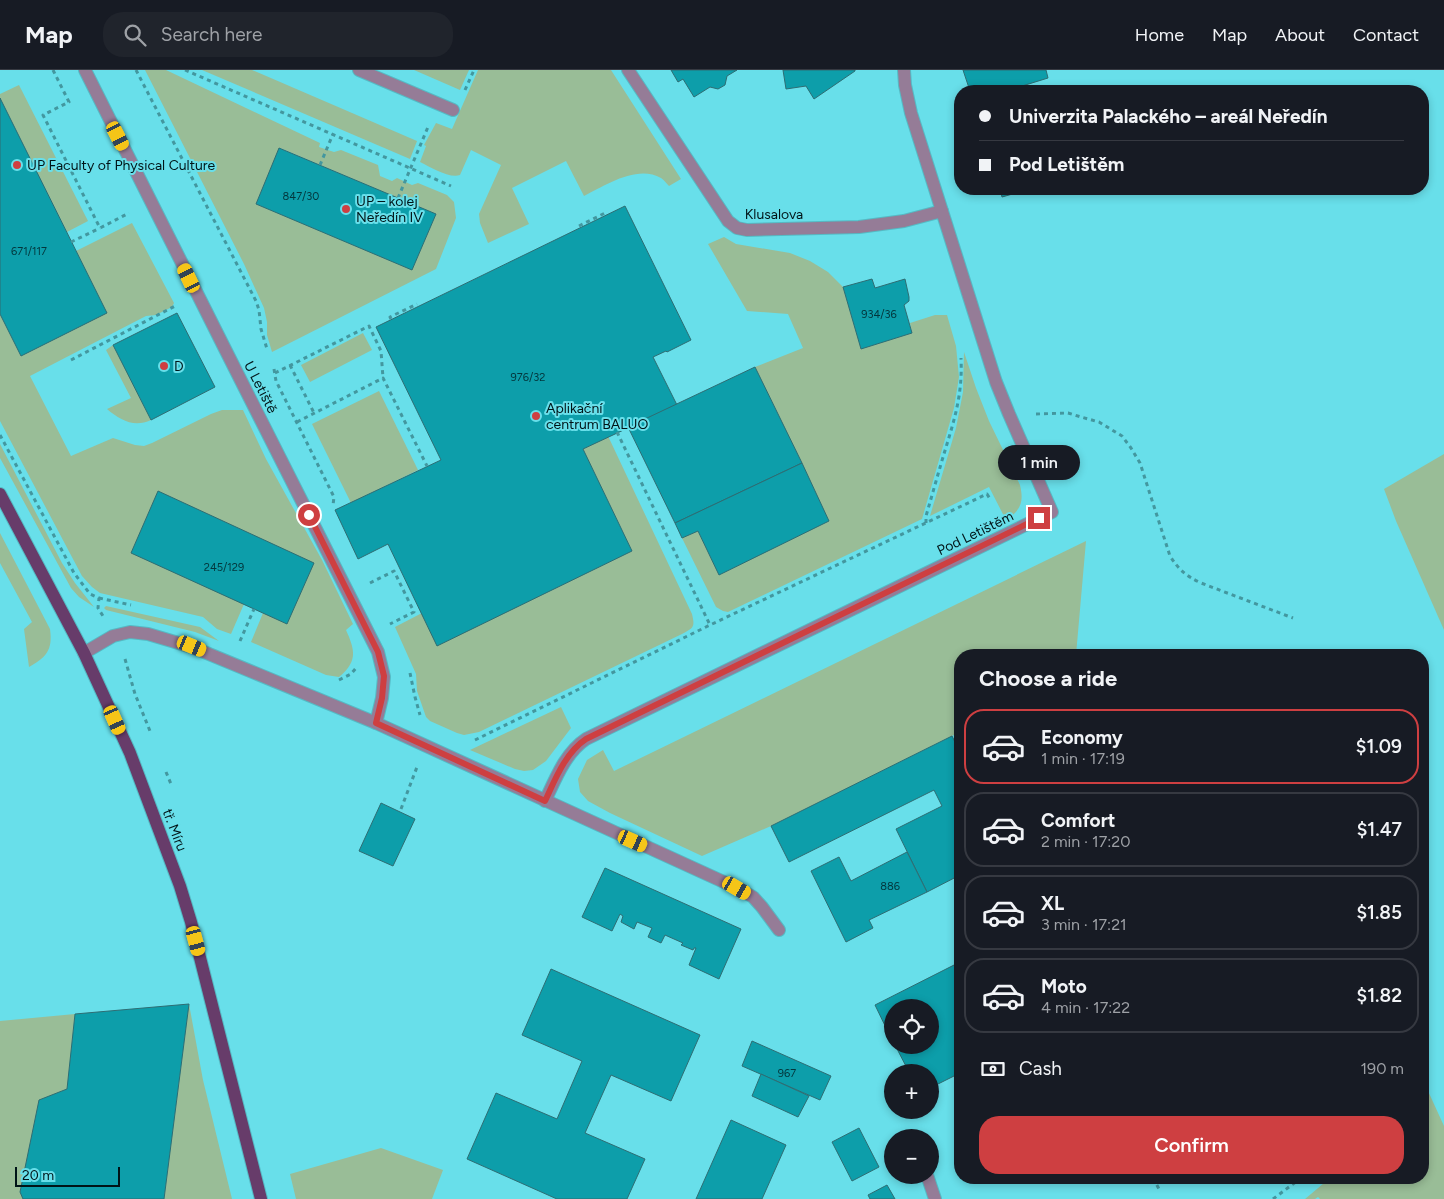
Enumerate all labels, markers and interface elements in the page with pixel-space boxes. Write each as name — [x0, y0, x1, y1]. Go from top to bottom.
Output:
search box — [103, 12, 453, 57]
text: Map — [25, 20, 73, 49]
icon: search — [121, 21, 149, 49]
text: Search here — [161, 23, 262, 46]
text: Home — [1135, 24, 1184, 46]
text: Map — [1212, 24, 1247, 46]
text: About — [1275, 24, 1325, 46]
text: Contact — [1353, 24, 1419, 46]
text: Univerzita Palackého – areál Neředín — [1009, 105, 1328, 128]
car — [104, 119, 131, 153]
text: Pod Letištěm — [1009, 153, 1124, 176]
place label: UP Faculty of Physical Culture — [27, 157, 215, 174]
marker: UP Faculty of Physical Culture — [11, 159, 23, 171]
house number: 847/30 — [283, 190, 319, 203]
place label: UP – kolej Neředín IV — [356, 193, 423, 226]
marker: UP – kolej Neředín IV — [340, 203, 352, 215]
street label: Klusalova — [745, 206, 803, 223]
house number: 671/117 — [11, 245, 47, 258]
car — [175, 261, 202, 295]
house number: 934/36 — [861, 308, 897, 321]
place label: D — [174, 358, 184, 375]
street label: U Letiště — [240, 358, 281, 416]
marker: D — [158, 360, 170, 372]
house number: 976/32 — [511, 371, 545, 384]
place label: Aplikační centrum BALUO — [546, 400, 648, 433]
marker: Aplikační centrum BALUO — [530, 410, 542, 422]
callout: 1 min — [998, 446, 1080, 480]
text: 1 min — [1020, 453, 1058, 472]
route start — [298, 504, 320, 526]
route end — [1028, 507, 1050, 529]
street label: Pod Letištěm — [934, 508, 1016, 559]
house number: 245/129 — [204, 561, 244, 574]
car — [175, 633, 208, 659]
text: Choose a ride — [979, 665, 1117, 692]
car — [102, 703, 127, 737]
icon: car — [981, 724, 1026, 769]
text: Economy — [1041, 726, 1123, 749]
text: $1.09 — [1356, 735, 1402, 758]
text: 1 min · 17:19 — [1041, 749, 1125, 768]
street label: tř. Míru — [159, 807, 190, 854]
icon: car — [981, 807, 1026, 852]
text: Comfort — [1041, 809, 1116, 832]
text: $1.47 — [1357, 818, 1402, 841]
car — [616, 828, 649, 854]
text: 2 min · 17:20 — [1041, 832, 1131, 851]
car — [720, 874, 753, 902]
house number: 886 — [880, 880, 900, 893]
icon: car — [981, 890, 1026, 935]
text: XL — [1041, 892, 1064, 915]
text: $1.85 — [1356, 901, 1402, 924]
text: 3 min · 17:21 — [1041, 915, 1127, 934]
car — [184, 925, 207, 957]
icon: car — [981, 973, 1026, 1018]
text: Moto — [1041, 975, 1087, 998]
text: $1.82 — [1357, 984, 1402, 1007]
text: 4 min · 17:22 — [1041, 998, 1130, 1017]
map controls — [884, 999, 939, 1184]
button: locate — [884, 999, 939, 1054]
icon: cash — [979, 1055, 1007, 1083]
text: Cash — [1019, 1057, 1062, 1080]
text: 190 m — [1361, 1059, 1404, 1078]
button: + — [884, 1064, 939, 1119]
house number: 967 — [778, 1067, 796, 1080]
button: Confirm — [979, 1116, 1404, 1174]
button: − — [884, 1129, 939, 1184]
scale bar — [15, 1164, 120, 1187]
text: 20 m — [22, 1167, 54, 1184]

